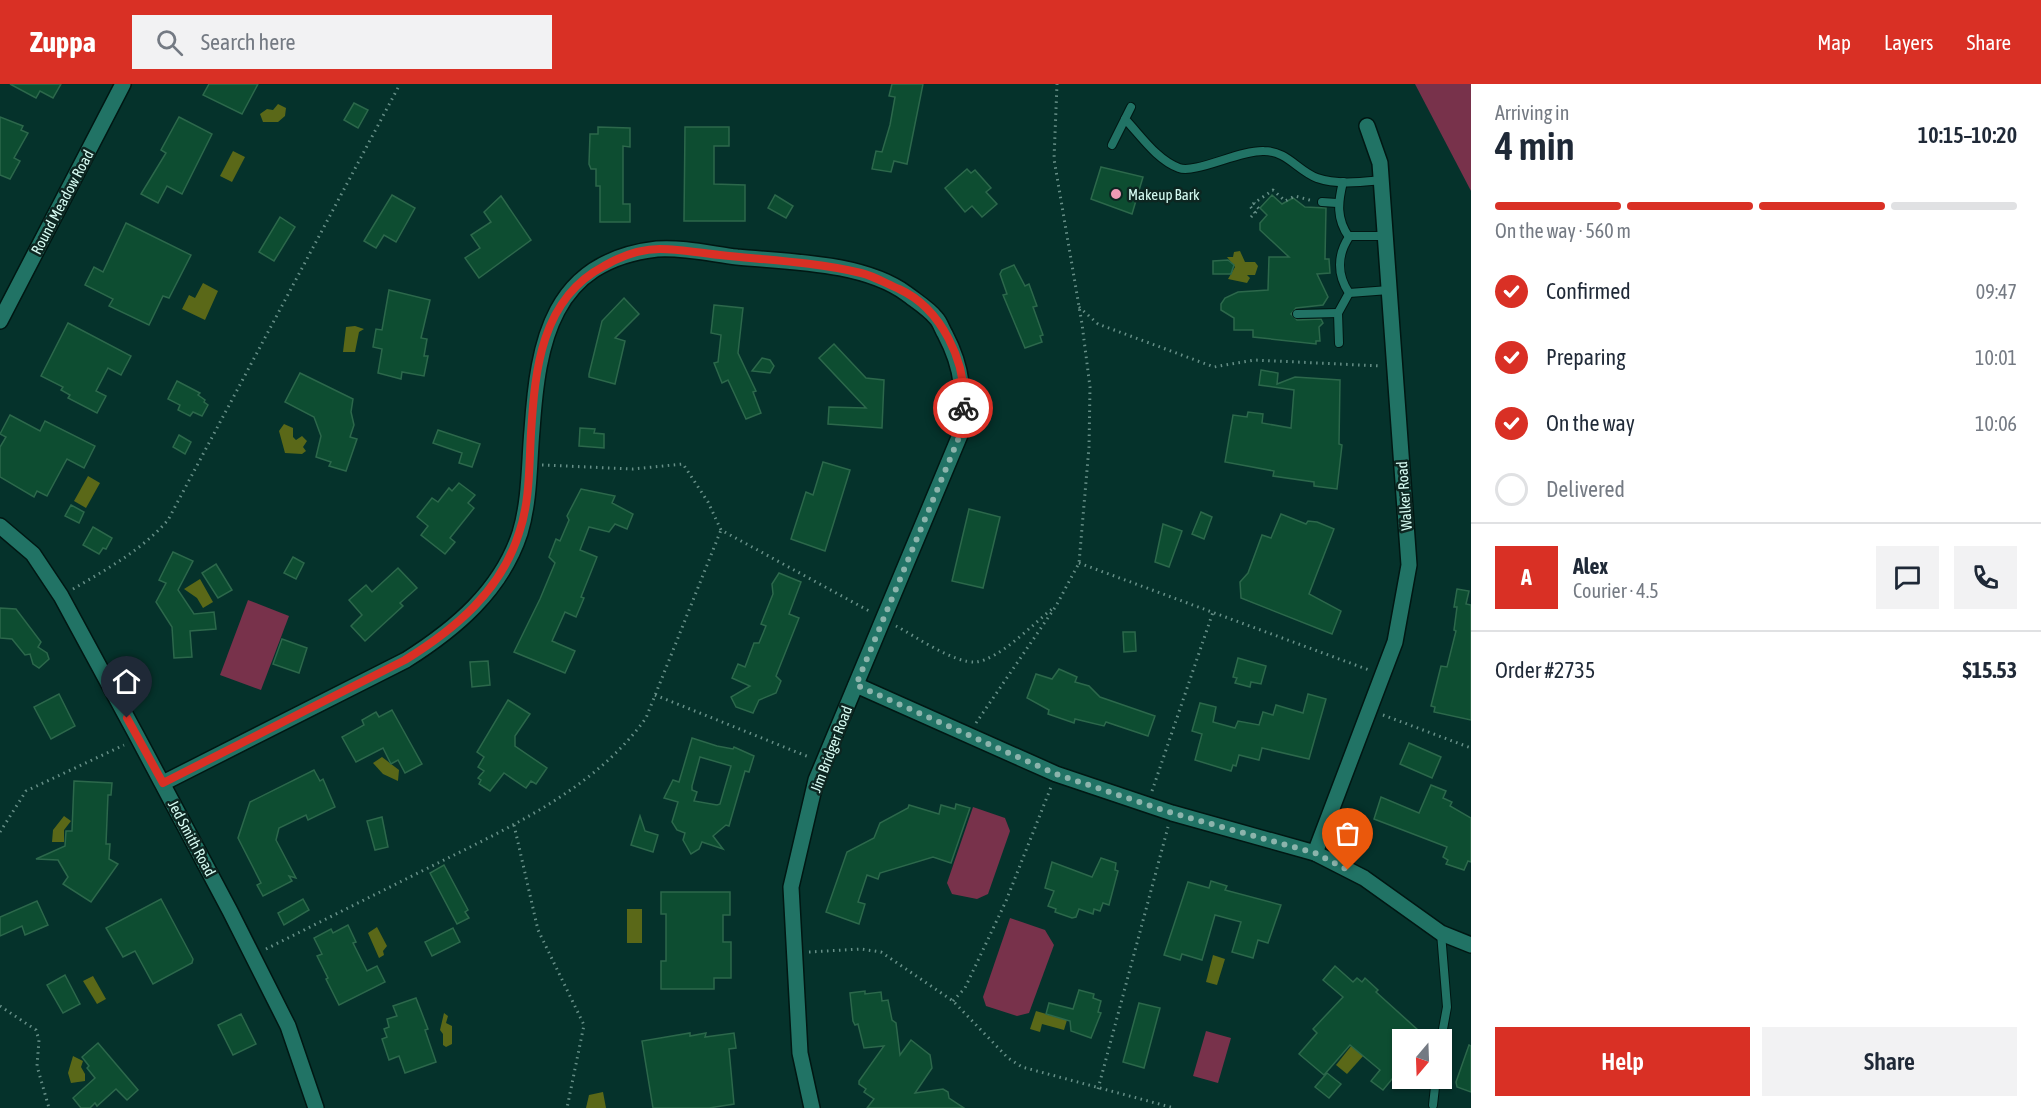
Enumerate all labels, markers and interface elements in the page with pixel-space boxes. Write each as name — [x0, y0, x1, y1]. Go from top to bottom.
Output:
search box — [132, 15, 552, 69]
text: Zuppa — [30, 26, 96, 58]
icon: search — [153, 26, 186, 59]
text: Search here — [201, 29, 296, 55]
text: Map — [1817, 30, 1851, 54]
text: Layers — [1884, 30, 1934, 54]
text: Share — [1967, 30, 2011, 54]
text: Arriving in — [1495, 101, 1569, 124]
text: 10:15–10:20 — [1918, 122, 2017, 148]
text: 4 min — [1495, 124, 1575, 168]
street label: Round Meadow Road — [27, 147, 97, 257]
place label: Makeup Bark — [1128, 186, 1200, 203]
marker: Makeup Bark — [1109, 187, 1123, 201]
text: On the way · 560 m — [1495, 219, 1631, 242]
icon: check — [1495, 275, 1528, 308]
text: Confirmed — [1546, 278, 1631, 304]
text: 09:47 — [1976, 280, 2017, 303]
icon: check — [1495, 341, 1528, 374]
text: Preparing — [1546, 344, 1626, 370]
text: 10:01 — [1975, 346, 2017, 369]
courier — [933, 378, 993, 438]
icon: bike — [947, 392, 980, 425]
icon: check — [1495, 407, 1528, 440]
text: On the way — [1546, 410, 1635, 436]
text: 10:06 — [1975, 412, 2017, 435]
street label: Walker Road — [1393, 461, 1415, 531]
text: Delivered — [1546, 476, 1625, 502]
button: chat — [1876, 546, 1939, 609]
button: phone — [1954, 546, 2017, 609]
text: Alex — [1573, 553, 1608, 579]
text: A — [1521, 564, 1532, 590]
text: Courier · 4.5 — [1573, 579, 1659, 602]
pin — [101, 656, 152, 718]
text: Order #2735 — [1495, 657, 1595, 683]
text: $15.53 — [1962, 657, 2017, 683]
icon: home — [110, 665, 143, 698]
street label: Jim Bridger Road — [807, 703, 855, 795]
street label: Jed Smith Road — [165, 797, 219, 879]
pin — [1322, 808, 1373, 870]
icon: bag — [1331, 817, 1364, 850]
button: Help — [1495, 1027, 1750, 1096]
button: Share — [1762, 1027, 2017, 1096]
north arrow — [1392, 1029, 1452, 1089]
map controls — [1392, 1029, 1452, 1089]

